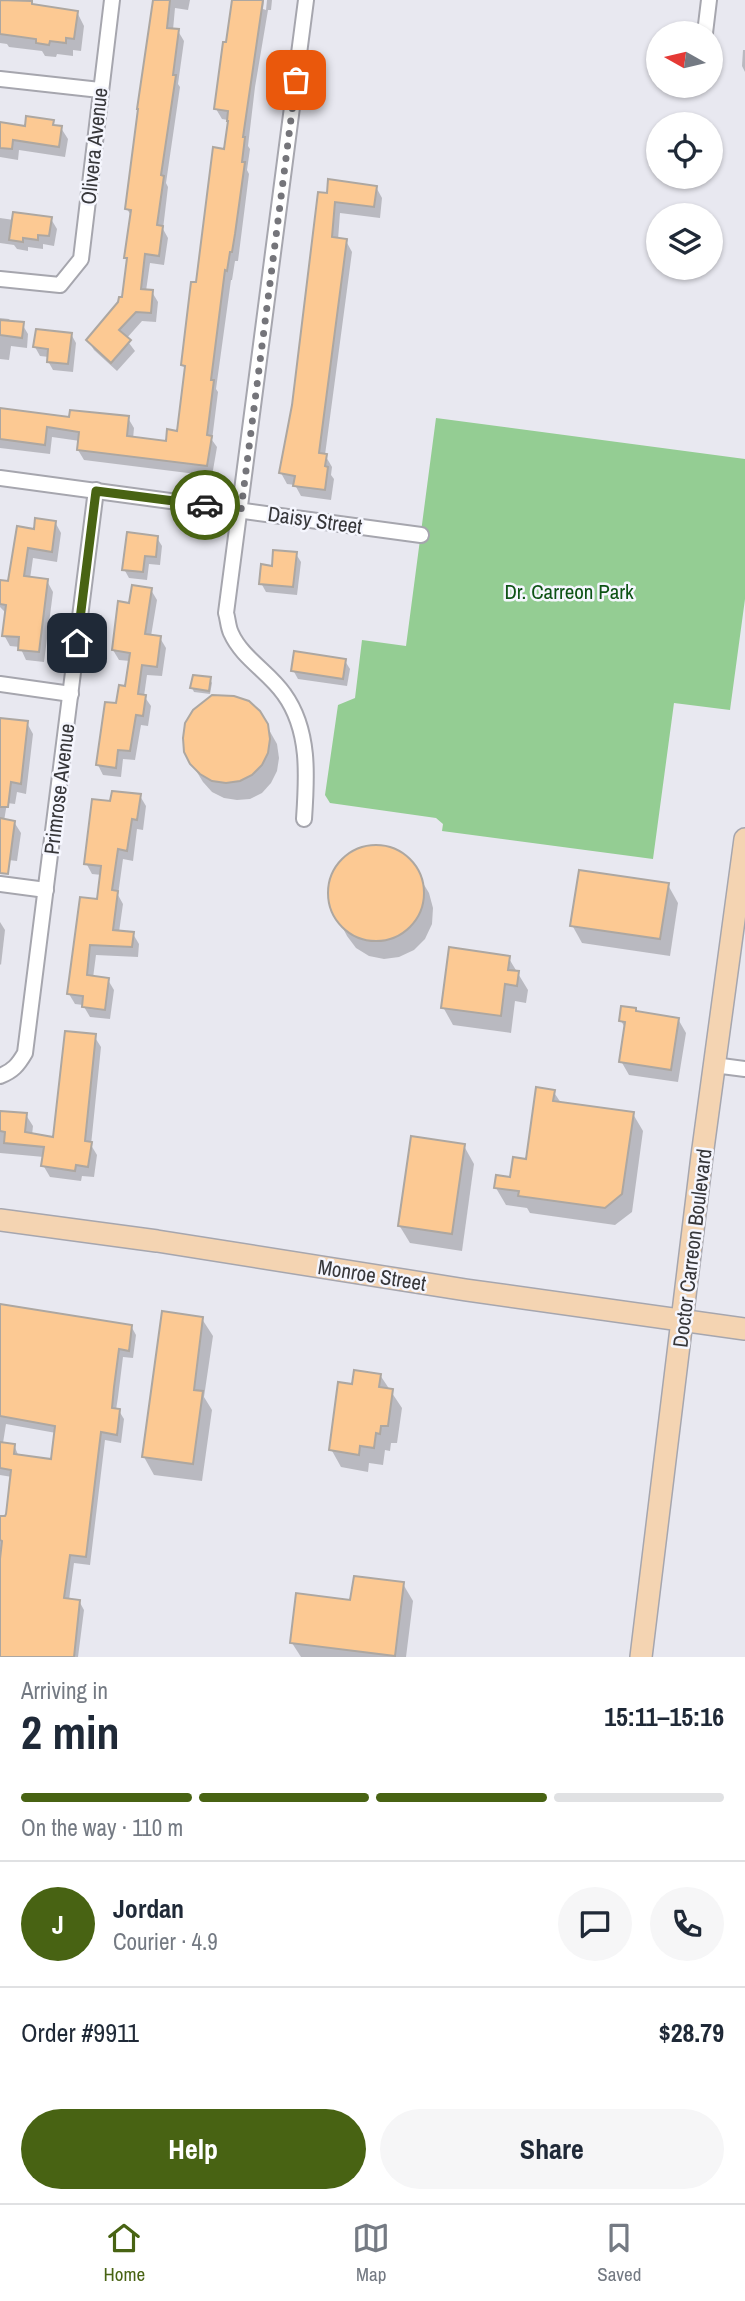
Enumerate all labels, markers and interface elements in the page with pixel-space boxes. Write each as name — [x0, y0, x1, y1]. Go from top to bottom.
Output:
north arrow — [646, 21, 723, 98]
map controls — [646, 21, 723, 280]
pin — [266, 50, 326, 110]
icon: bag — [277, 61, 315, 99]
street label: Olivera Avenue — [73, 86, 115, 206]
button: locate — [646, 112, 723, 189]
button: layers — [646, 203, 723, 280]
courier — [170, 470, 240, 540]
icon: car — [186, 486, 224, 524]
street label: Daisy Street — [266, 499, 364, 541]
park label: Dr. Carreon Park — [504, 577, 634, 606]
pin — [47, 613, 107, 673]
icon: home — [58, 624, 96, 662]
street label: Primrose Avenue — [37, 722, 81, 856]
street label: Doctor Carreon Boulevard — [665, 1147, 719, 1349]
street label: Monroe Street — [316, 1252, 428, 1298]
text: Arriving in — [21, 1675, 108, 1706]
text: 15:11–15:16 — [604, 1699, 724, 1734]
text: 2 min — [21, 1701, 120, 1763]
text: On the way · 110 m — [21, 1812, 183, 1843]
button: chat — [558, 1887, 632, 1961]
button: phone — [650, 1887, 724, 1961]
text: Jordan — [113, 1891, 184, 1926]
text: J — [52, 1907, 64, 1942]
text: Courier · 4.9 — [113, 1926, 218, 1957]
text: Order #9911 — [21, 2015, 139, 2050]
text: $28.79 — [659, 2015, 724, 2050]
button: Help — [21, 2109, 366, 2189]
button: Share — [380, 2109, 724, 2189]
tab: Home — [104, 2219, 145, 2287]
tab: Map — [352, 2219, 390, 2287]
tab: Saved — [597, 2219, 641, 2287]

